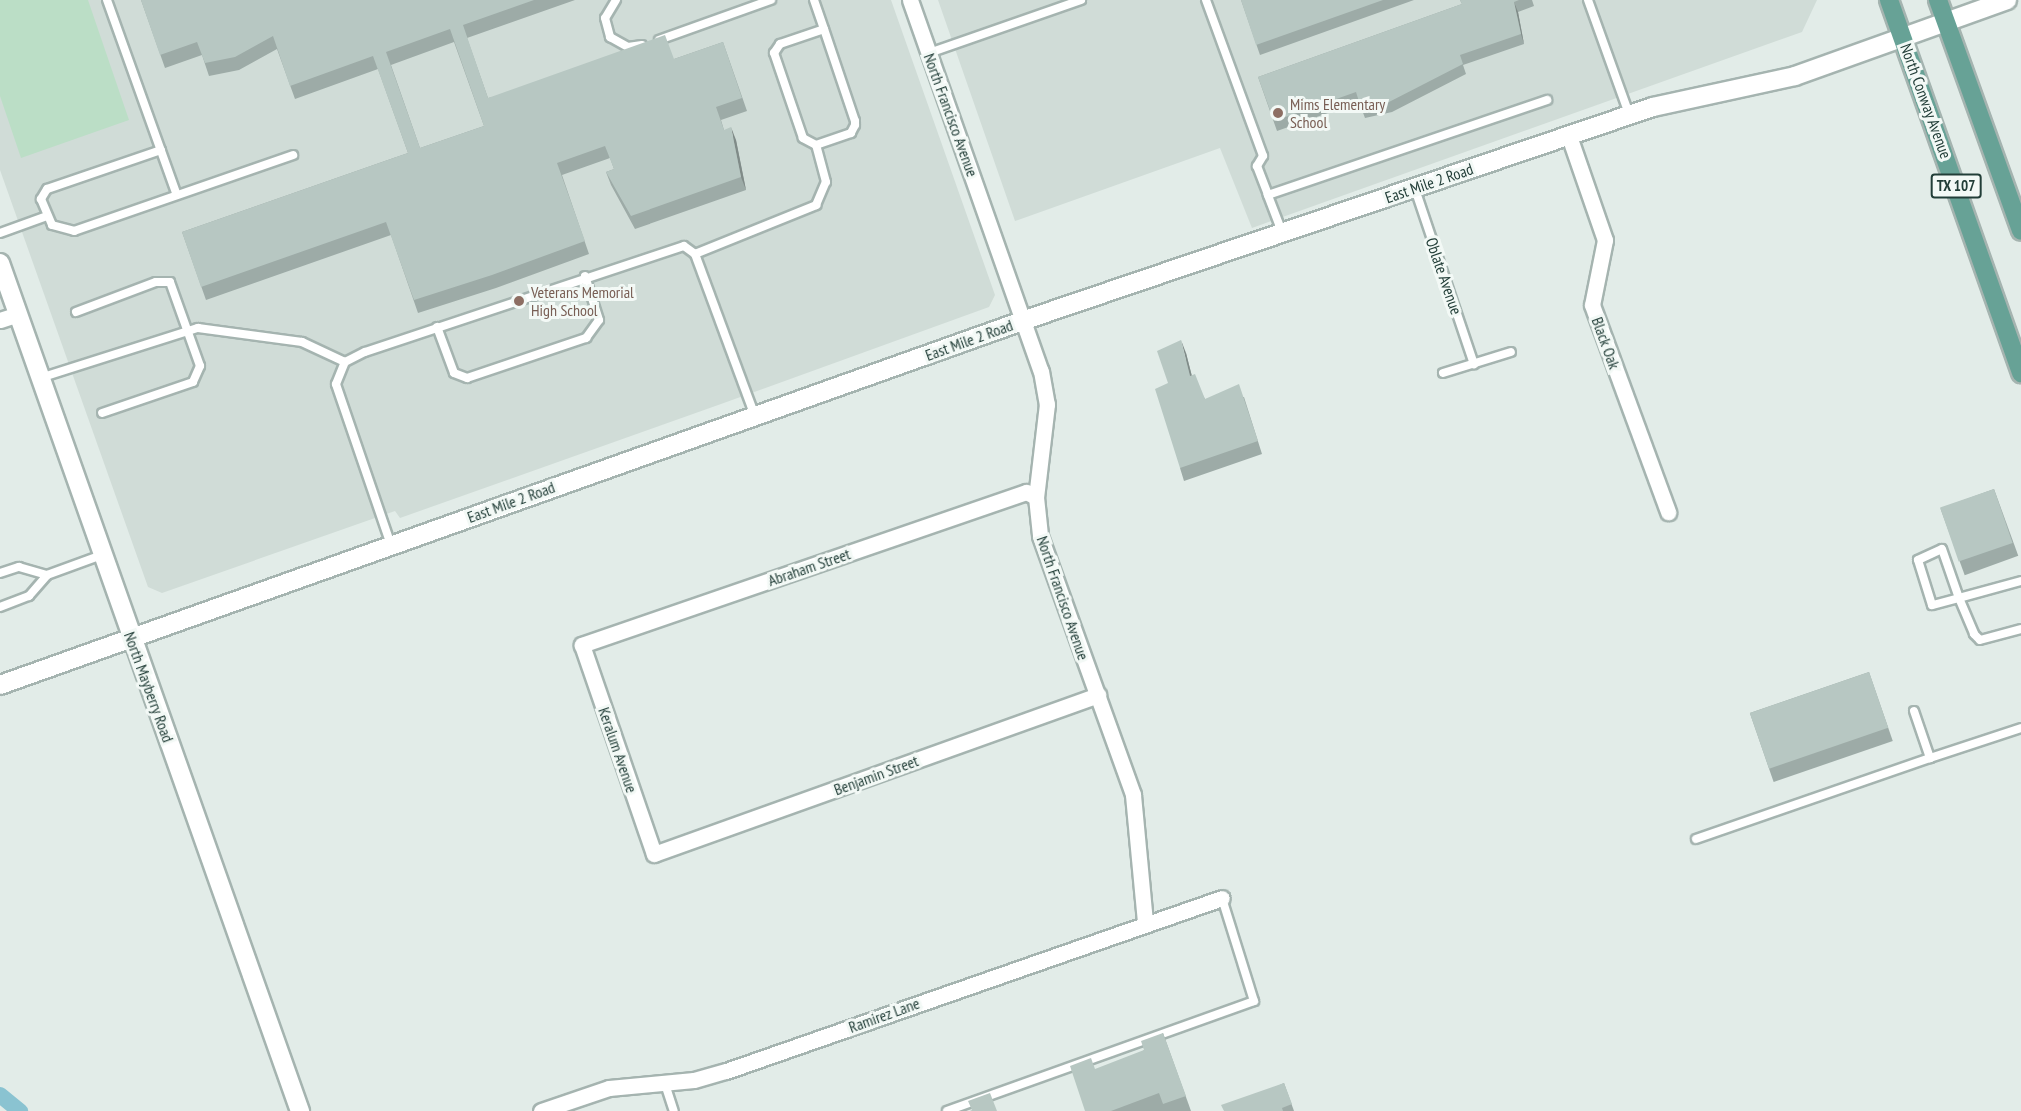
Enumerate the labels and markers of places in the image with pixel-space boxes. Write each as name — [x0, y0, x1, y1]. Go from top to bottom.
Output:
place label: Mims Elementary School — [1290, 94, 1385, 132]
marker: Mims Elementary School — [1271, 106, 1285, 120]
place label: Veterans Memorial High School — [531, 282, 634, 320]
marker: Veterans Memorial High School — [512, 294, 526, 308]

